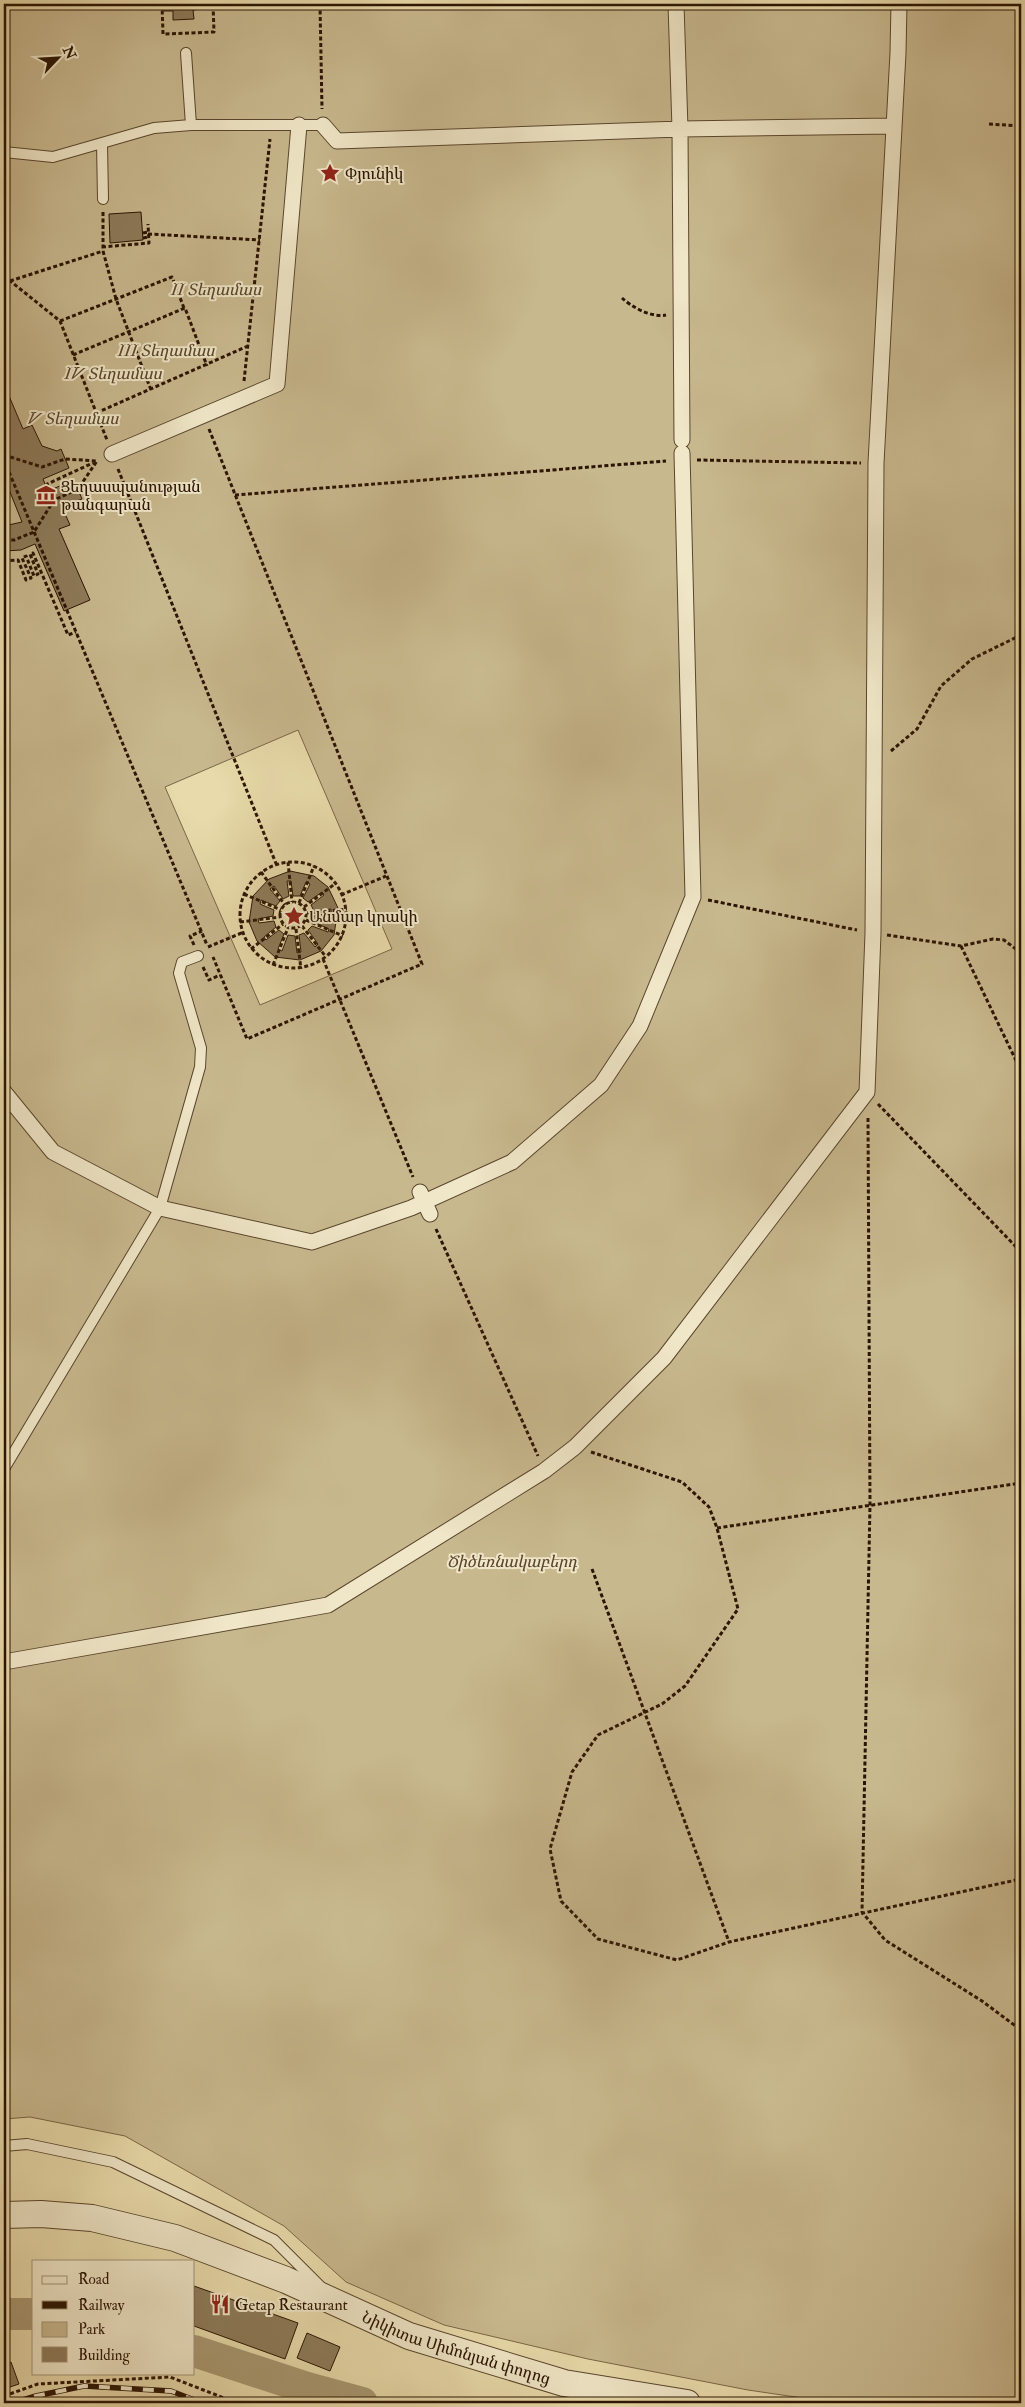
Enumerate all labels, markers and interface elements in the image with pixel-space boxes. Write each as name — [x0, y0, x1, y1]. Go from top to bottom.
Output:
north arrow — [32, 32, 82, 82]
text: N — [59, 43, 80, 62]
place icon: Փյունիկ — [319, 162, 341, 184]
place label: Փյունիկ — [345, 164, 403, 184]
park label: II Տեղամաս — [170, 280, 262, 300]
park label: III Տեղամաս — [117, 341, 215, 361]
park label: IV Տեղամաս — [63, 364, 162, 384]
park label: V Տեղամաս — [28, 409, 119, 429]
place label: Ցեղասպանության թանգարան — [61, 477, 201, 515]
museum icon: Ցեղասպանության թանգարան — [35, 484, 57, 506]
place icon: Անմար կրակի — [283, 905, 305, 927]
place label: Անմար կրակի — [309, 907, 418, 927]
park label: Ծիծեռնակաբերդ — [447, 1552, 577, 1572]
legend — [32, 2260, 195, 2374]
text: Road — [78, 2270, 110, 2289]
restaurant icon: Getap Restaurant — [209, 2293, 231, 2315]
place label: Getap Restaurant — [235, 2295, 348, 2316]
text: Railway — [78, 2296, 125, 2315]
street label: Նիկիտա Սիմոնյան փողոց — [359, 2307, 553, 2389]
text: Park — [78, 2320, 105, 2339]
text: Building — [78, 2346, 130, 2365]

